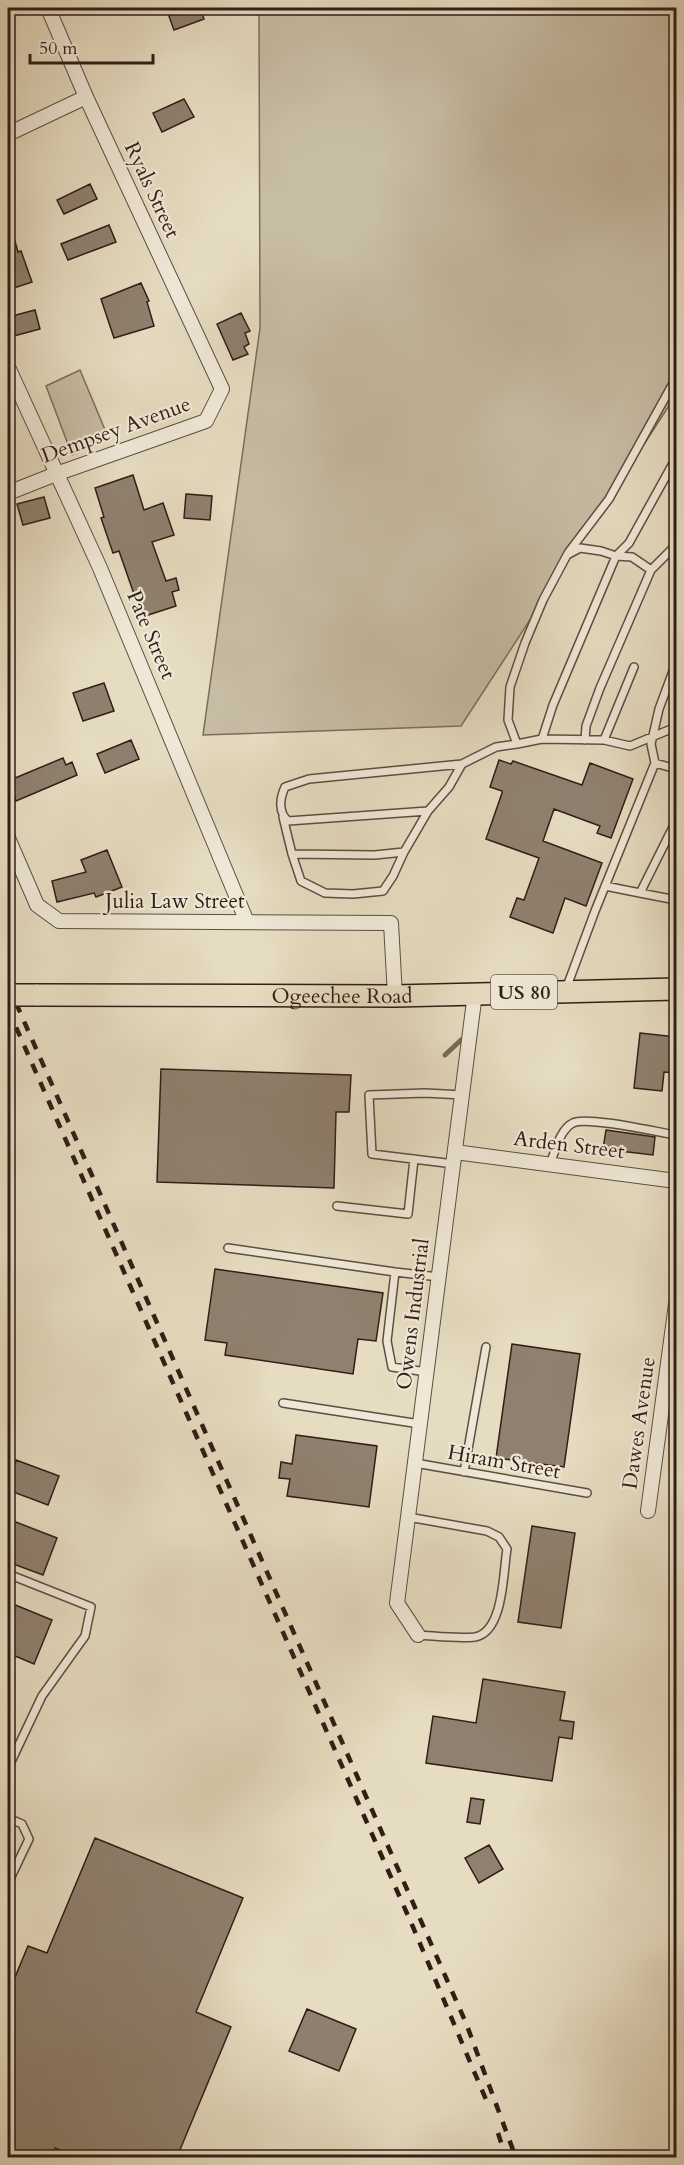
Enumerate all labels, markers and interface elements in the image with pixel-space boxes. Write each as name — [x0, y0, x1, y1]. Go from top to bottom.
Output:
scale bar — [30, 27, 153, 65]
text: 50 m — [39, 36, 78, 61]
street label: Ryals Street — [117, 137, 187, 243]
street label: Dempsey Avenue — [37, 390, 195, 470]
street label: Pate Street — [119, 586, 183, 684]
street label: Julia Law Street — [102, 887, 245, 916]
road number: US 80 — [491, 975, 557, 1009]
street label: Ogeechee Road — [271, 981, 413, 1011]
street label: Arden Street — [512, 1124, 626, 1166]
street label: Owens Industrial — [389, 1237, 437, 1391]
street label: Dawes Avenue — [615, 1355, 663, 1491]
street label: Hiram Street — [445, 1438, 563, 1486]

